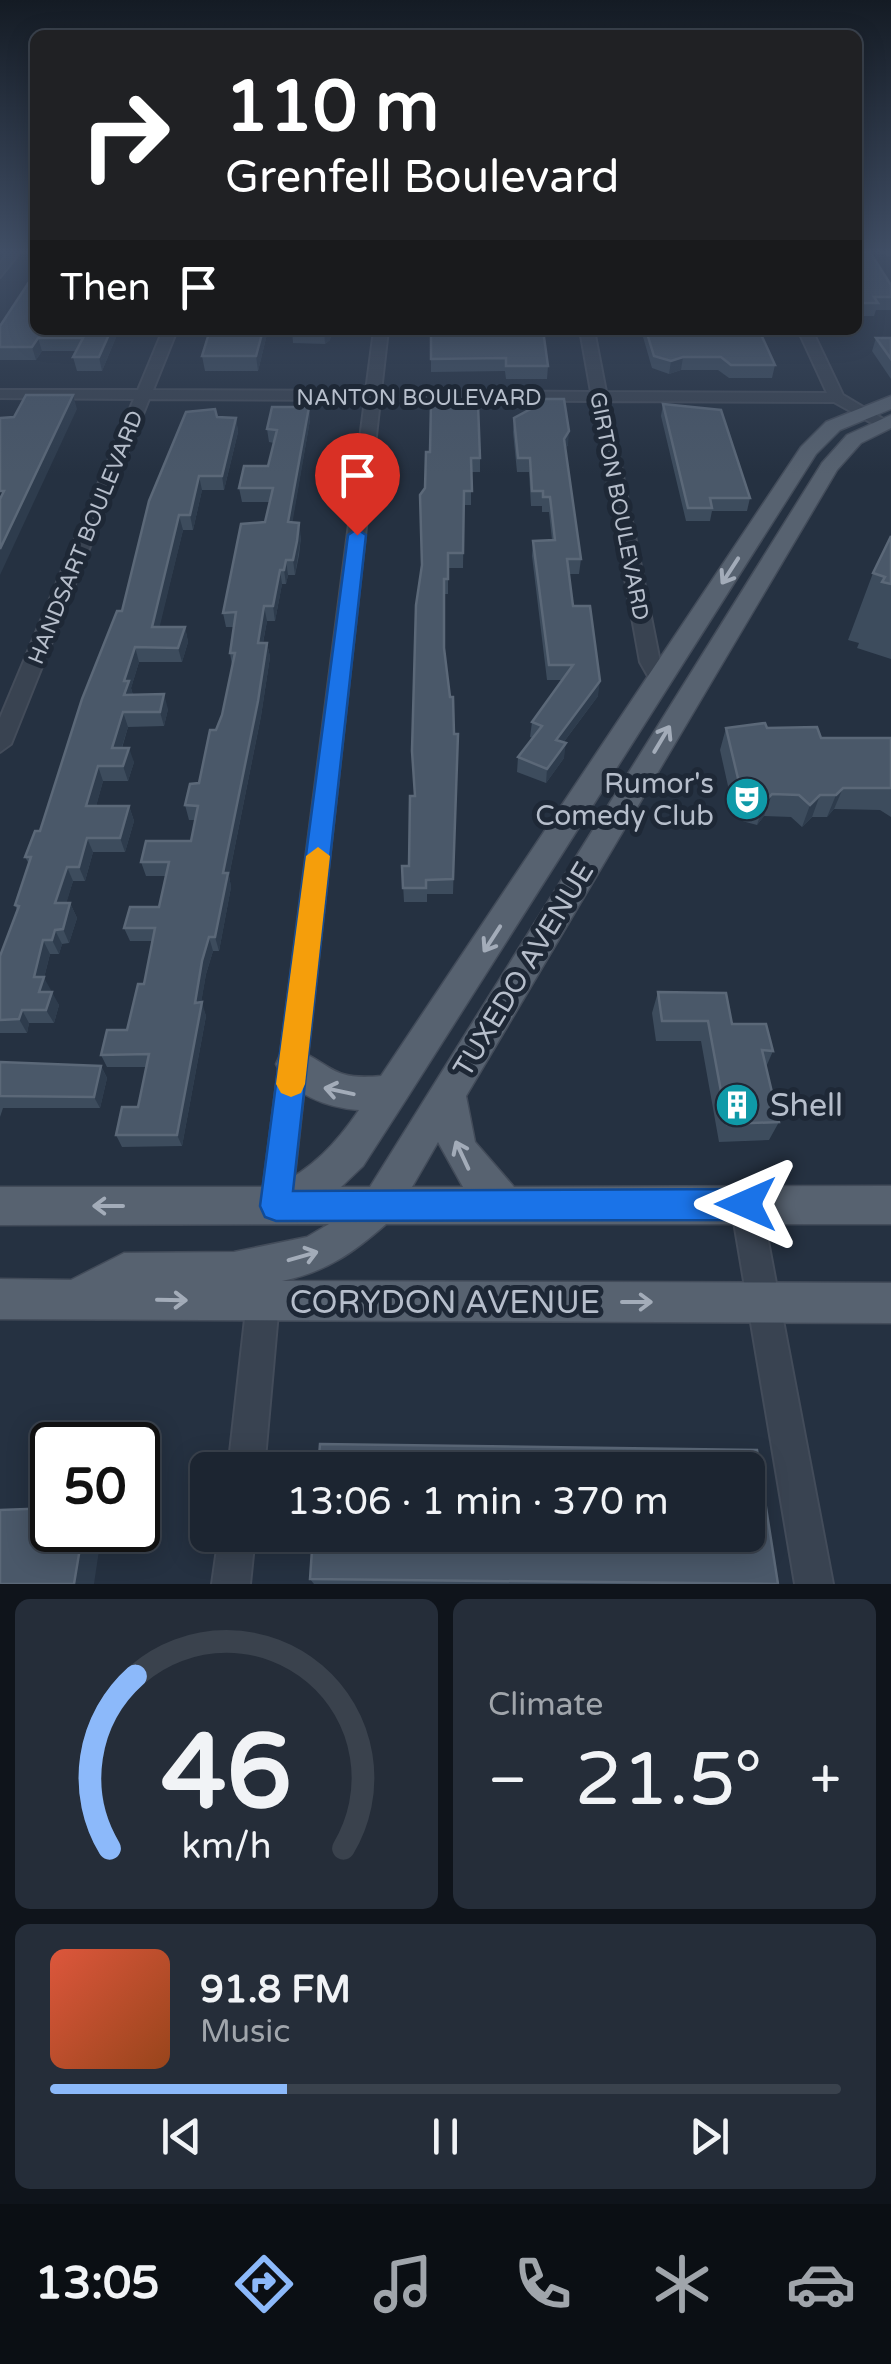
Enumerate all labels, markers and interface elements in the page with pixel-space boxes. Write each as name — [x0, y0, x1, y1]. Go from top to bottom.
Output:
text: 110 m — [225, 66, 439, 150]
icon: right — [60, 70, 190, 200]
text: Grenfell Boulevard — [225, 151, 619, 205]
icon: arrive — [171, 260, 226, 315]
text: Then — [60, 265, 151, 311]
street label: NANTON BOULEVARD — [296, 385, 542, 411]
street label: GIRTON BOULEVARD — [584, 390, 654, 623]
street label: HANDSART BOULEVARD — [23, 407, 149, 668]
pin — [315, 433, 400, 536]
icon: arrive — [330, 448, 385, 503]
one-way arrow — [719, 556, 740, 585]
one-way arrow — [652, 725, 672, 754]
place label: Rumor's Comedy Club — [535, 767, 714, 833]
theatre icon: Rumor's Comedy Club — [724, 776, 770, 822]
street label: TUXEDO AVENUE — [446, 856, 601, 1083]
one-way arrow — [481, 925, 502, 953]
one-way arrow — [324, 1081, 356, 1099]
building icon: Shell — [714, 1082, 760, 1128]
place label: Shell — [770, 1087, 843, 1125]
one-way arrow — [451, 1141, 470, 1171]
position arrow — [694, 1152, 798, 1256]
one-way arrow — [93, 1196, 126, 1216]
one-way arrow — [287, 1246, 319, 1264]
street label: CORYDON AVENUE — [290, 1284, 600, 1322]
one-way arrow — [156, 1290, 188, 1310]
one-way arrow — [620, 1292, 653, 1312]
speed limit sign: 50 — [30, 1422, 160, 1552]
text: 13:06 · 1 min · 370 m — [286, 1479, 669, 1525]
text: Climate — [488, 1686, 603, 1724]
text: 46 — [161, 1711, 292, 1836]
text: 21.5° — [575, 1735, 762, 1825]
text: − — [488, 1748, 527, 1814]
text: + — [810, 1748, 841, 1814]
text: km/h — [182, 1825, 271, 1868]
text: 91.8 FM — [200, 1967, 351, 2013]
text: Music — [200, 2013, 290, 2051]
icon: previous — [154, 2109, 209, 2164]
icon: pause — [418, 2109, 473, 2164]
icon: next — [682, 2109, 737, 2164]
icon: directions — [229, 2249, 299, 2319]
icon: music — [368, 2249, 438, 2319]
icon: phone — [508, 2249, 578, 2319]
icon: climate — [647, 2249, 717, 2319]
icon: car — [786, 2249, 856, 2319]
text: 13:05 — [35, 2257, 159, 2311]

